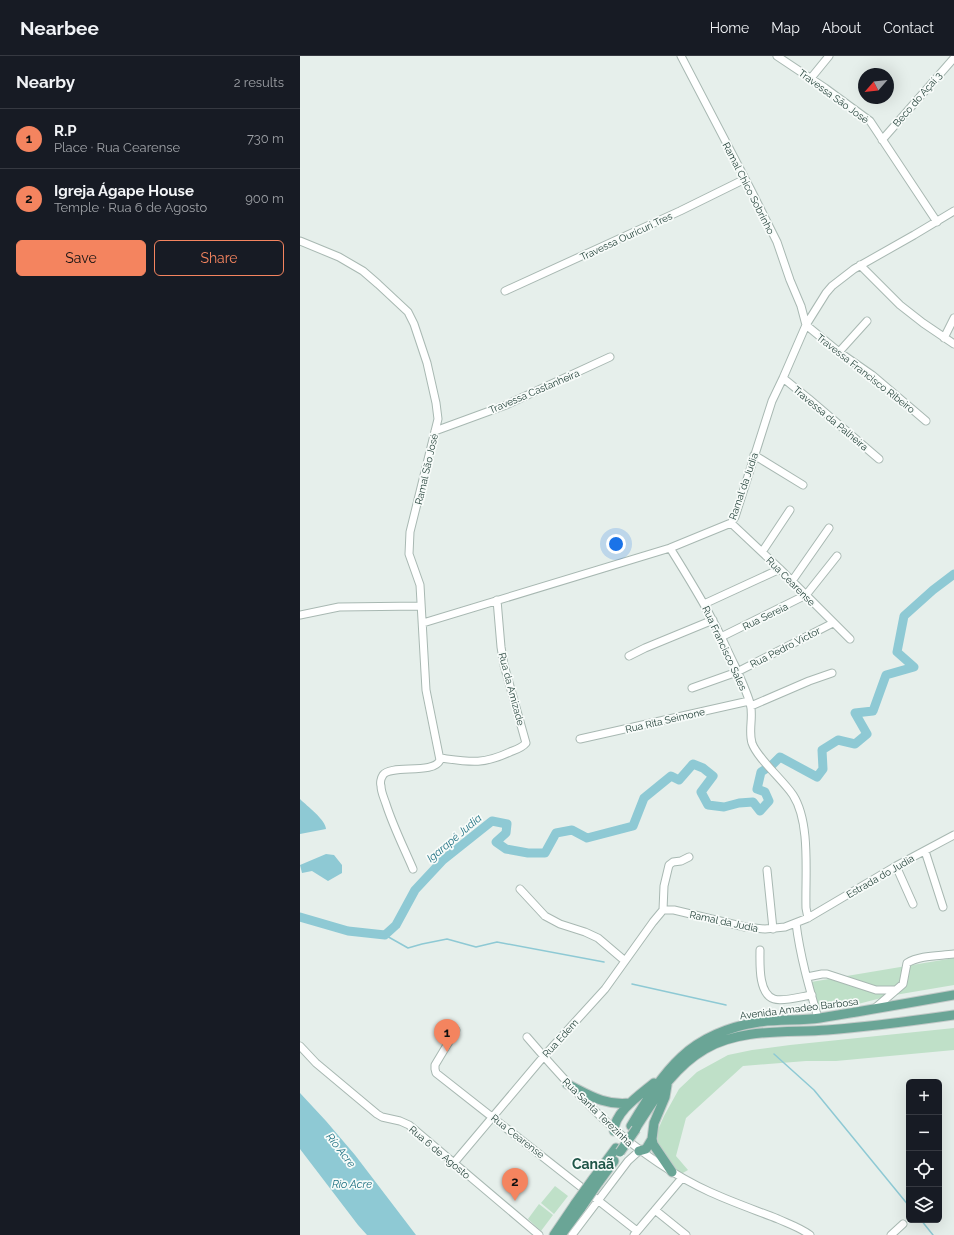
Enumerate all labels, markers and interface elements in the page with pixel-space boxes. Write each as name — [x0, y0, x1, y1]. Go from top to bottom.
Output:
text: Nearbee — [20, 17, 99, 39]
text: Home — [710, 20, 749, 36]
text: Map — [771, 20, 800, 36]
text: About — [822, 20, 861, 36]
text: Contact — [883, 20, 934, 36]
street label: Travessa São José — [797, 67, 871, 126]
north arrow — [858, 68, 894, 104]
street label: Beco do Açaí 3 — [891, 70, 944, 129]
text: Nearby — [16, 72, 75, 92]
text: 2 results — [234, 75, 284, 90]
text: R.P — [54, 122, 77, 140]
text: 1 — [26, 131, 32, 146]
text: 730 m — [247, 131, 284, 146]
text: Place · Rua Cearense — [54, 140, 180, 155]
street label: Ramal Chico Sobrinho — [721, 140, 777, 236]
text: Igreja Ágape House — [54, 182, 194, 200]
text: 2 — [25, 191, 33, 206]
text: 900 m — [245, 191, 284, 206]
text: Temple · Rua 6 de Agosto — [54, 200, 207, 215]
street label: Travessa Ouricuri Tres — [578, 210, 674, 263]
button: Save — [16, 240, 146, 276]
button: Share — [154, 240, 284, 276]
street label: Travessa Francisco Ribeiro — [814, 332, 917, 415]
street label: Travessa Castanheira — [487, 367, 581, 416]
street label: Travessa da Palheira — [791, 384, 870, 453]
street label: Ramal São José — [413, 432, 440, 506]
street label: Ramal da Judia — [727, 451, 760, 521]
your location — [606, 534, 626, 554]
street label: Rua Cearense — [764, 555, 817, 608]
street label: Rua Sereia — [741, 601, 790, 632]
street label: Rua Francisco Sales — [700, 604, 749, 692]
street label: Rua Pedro Victor — [748, 625, 823, 670]
street label: Rua da Amizade — [497, 652, 527, 727]
street label: Rua Rita Seimone — [624, 706, 706, 735]
water label: Igarapé Judia — [424, 811, 485, 865]
street label: Estrada do Judia — [844, 853, 916, 900]
street label: Ramal da Judia — [689, 909, 759, 934]
street label: Avenida Amadeo Barbosa — [739, 996, 859, 1021]
street label: Rua Edem — [540, 1017, 580, 1060]
pin: 1 — [434, 1019, 460, 1052]
street label: Rua Santa Terezinha — [560, 1076, 635, 1149]
map controls — [906, 1079, 942, 1223]
button: + — [906, 1079, 942, 1115]
street label: Rua Cearense — [489, 1112, 547, 1161]
button: − — [906, 1115, 942, 1151]
street label: Rua 6 de Agosto — [407, 1124, 472, 1181]
water label: Río Acre — [323, 1130, 358, 1170]
button: locate — [906, 1151, 942, 1187]
district label: Canaã — [572, 1156, 614, 1172]
pin: 2 — [502, 1168, 528, 1201]
water label: Rio Acre — [332, 1178, 372, 1191]
button: layers — [906, 1187, 942, 1223]

